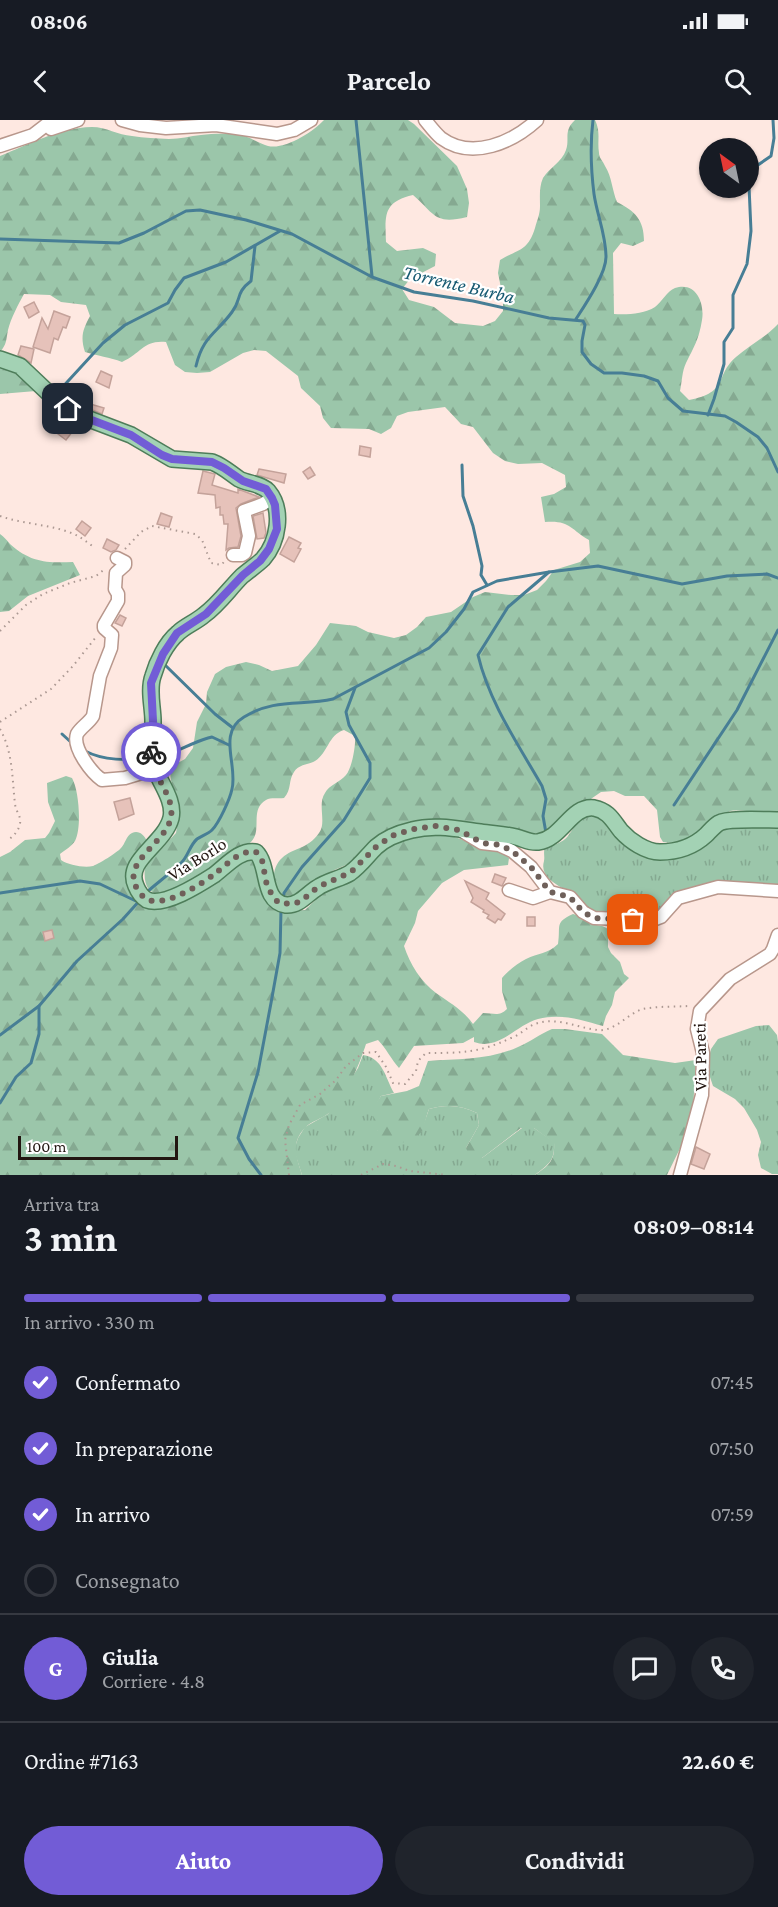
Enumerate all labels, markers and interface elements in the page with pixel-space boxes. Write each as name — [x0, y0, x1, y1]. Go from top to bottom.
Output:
text: 08:06 — [30, 9, 88, 34]
icon: back — [24, 65, 57, 98]
icon: search — [721, 65, 754, 98]
text: Parcelo — [347, 66, 431, 96]
north arrow — [699, 138, 759, 198]
map controls — [699, 138, 759, 198]
water label: Torrente Burba — [401, 261, 517, 307]
pin — [42, 383, 93, 434]
icon: home — [51, 392, 84, 425]
courier — [121, 722, 181, 782]
icon: bike — [135, 736, 168, 769]
street label: Via Borlo — [164, 833, 230, 885]
pin — [607, 894, 658, 945]
icon: bag — [616, 903, 649, 936]
street label: Via Pareti — [689, 1022, 711, 1091]
scale bar — [18, 1133, 178, 1160]
text: 100 m — [27, 1138, 66, 1155]
text: Arriva tra — [24, 1193, 100, 1215]
text: 08:09–08:14 — [633, 1214, 754, 1239]
text: 3 min — [24, 1216, 117, 1259]
text: In arrivo · 330 m — [24, 1311, 155, 1333]
icon: check — [24, 1366, 57, 1399]
text: Confermato — [75, 1370, 180, 1395]
text: 07:45 — [710, 1371, 754, 1393]
icon: check — [24, 1432, 57, 1465]
text: In preparazione — [75, 1436, 213, 1461]
text: 07:50 — [709, 1437, 754, 1459]
icon: check — [24, 1498, 57, 1531]
text: In arrivo — [75, 1502, 150, 1527]
text: 07:59 — [710, 1503, 754, 1525]
text: Consegnato — [75, 1568, 180, 1593]
button: chat — [613, 1637, 676, 1700]
button: phone — [691, 1637, 754, 1700]
text: Giulia — [102, 1645, 159, 1670]
text: G — [48, 1656, 63, 1681]
text: Corriere · 4.8 — [102, 1670, 205, 1692]
text: Ordine #7163 — [24, 1749, 139, 1774]
text: 22.60 € — [682, 1749, 754, 1774]
button: Aiuto — [24, 1826, 383, 1895]
button: Condividi — [395, 1826, 754, 1895]

